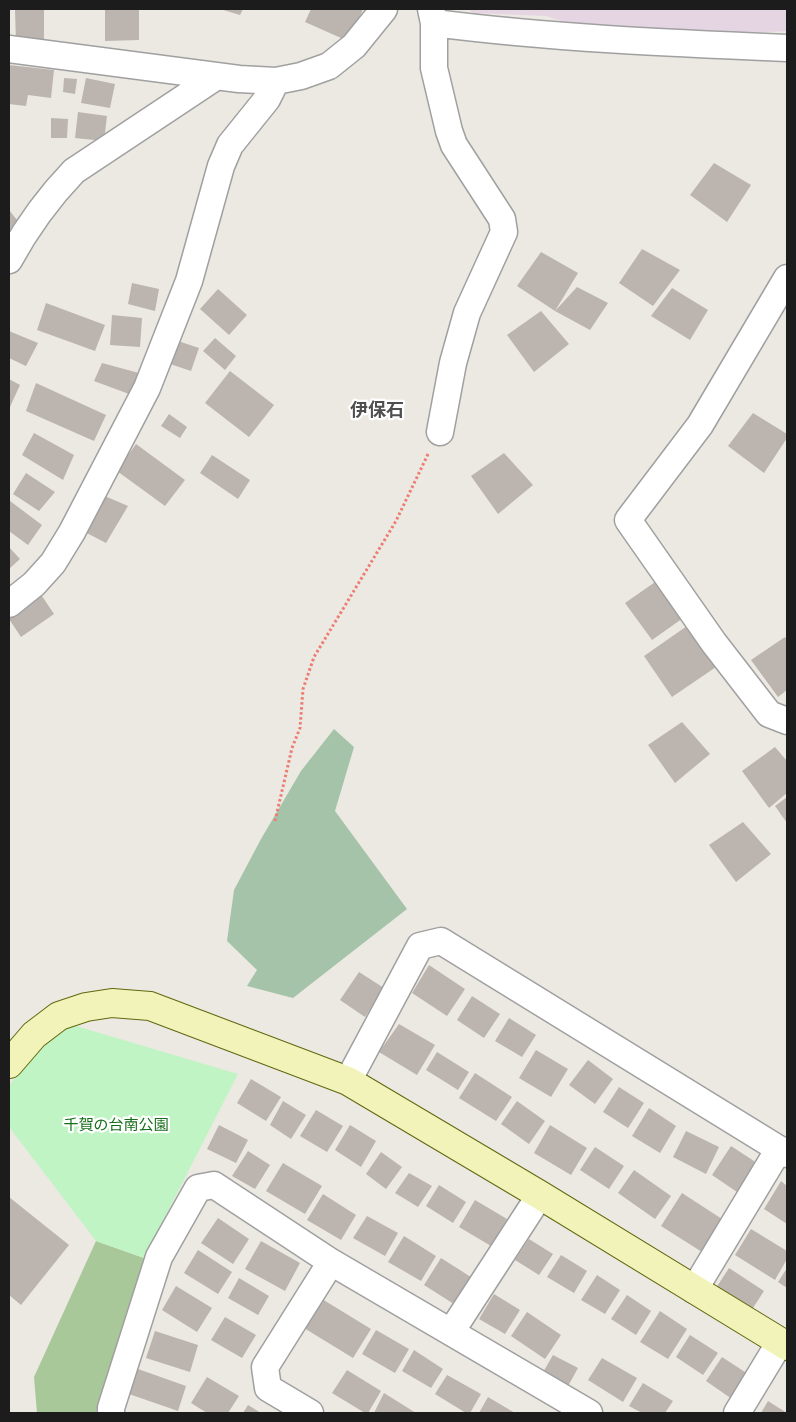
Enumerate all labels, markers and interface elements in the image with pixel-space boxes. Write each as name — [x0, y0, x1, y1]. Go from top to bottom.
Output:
district label: 伊保石 — [350, 400, 404, 422]
park label: 千賀の台南公園 — [64, 1117, 168, 1135]

